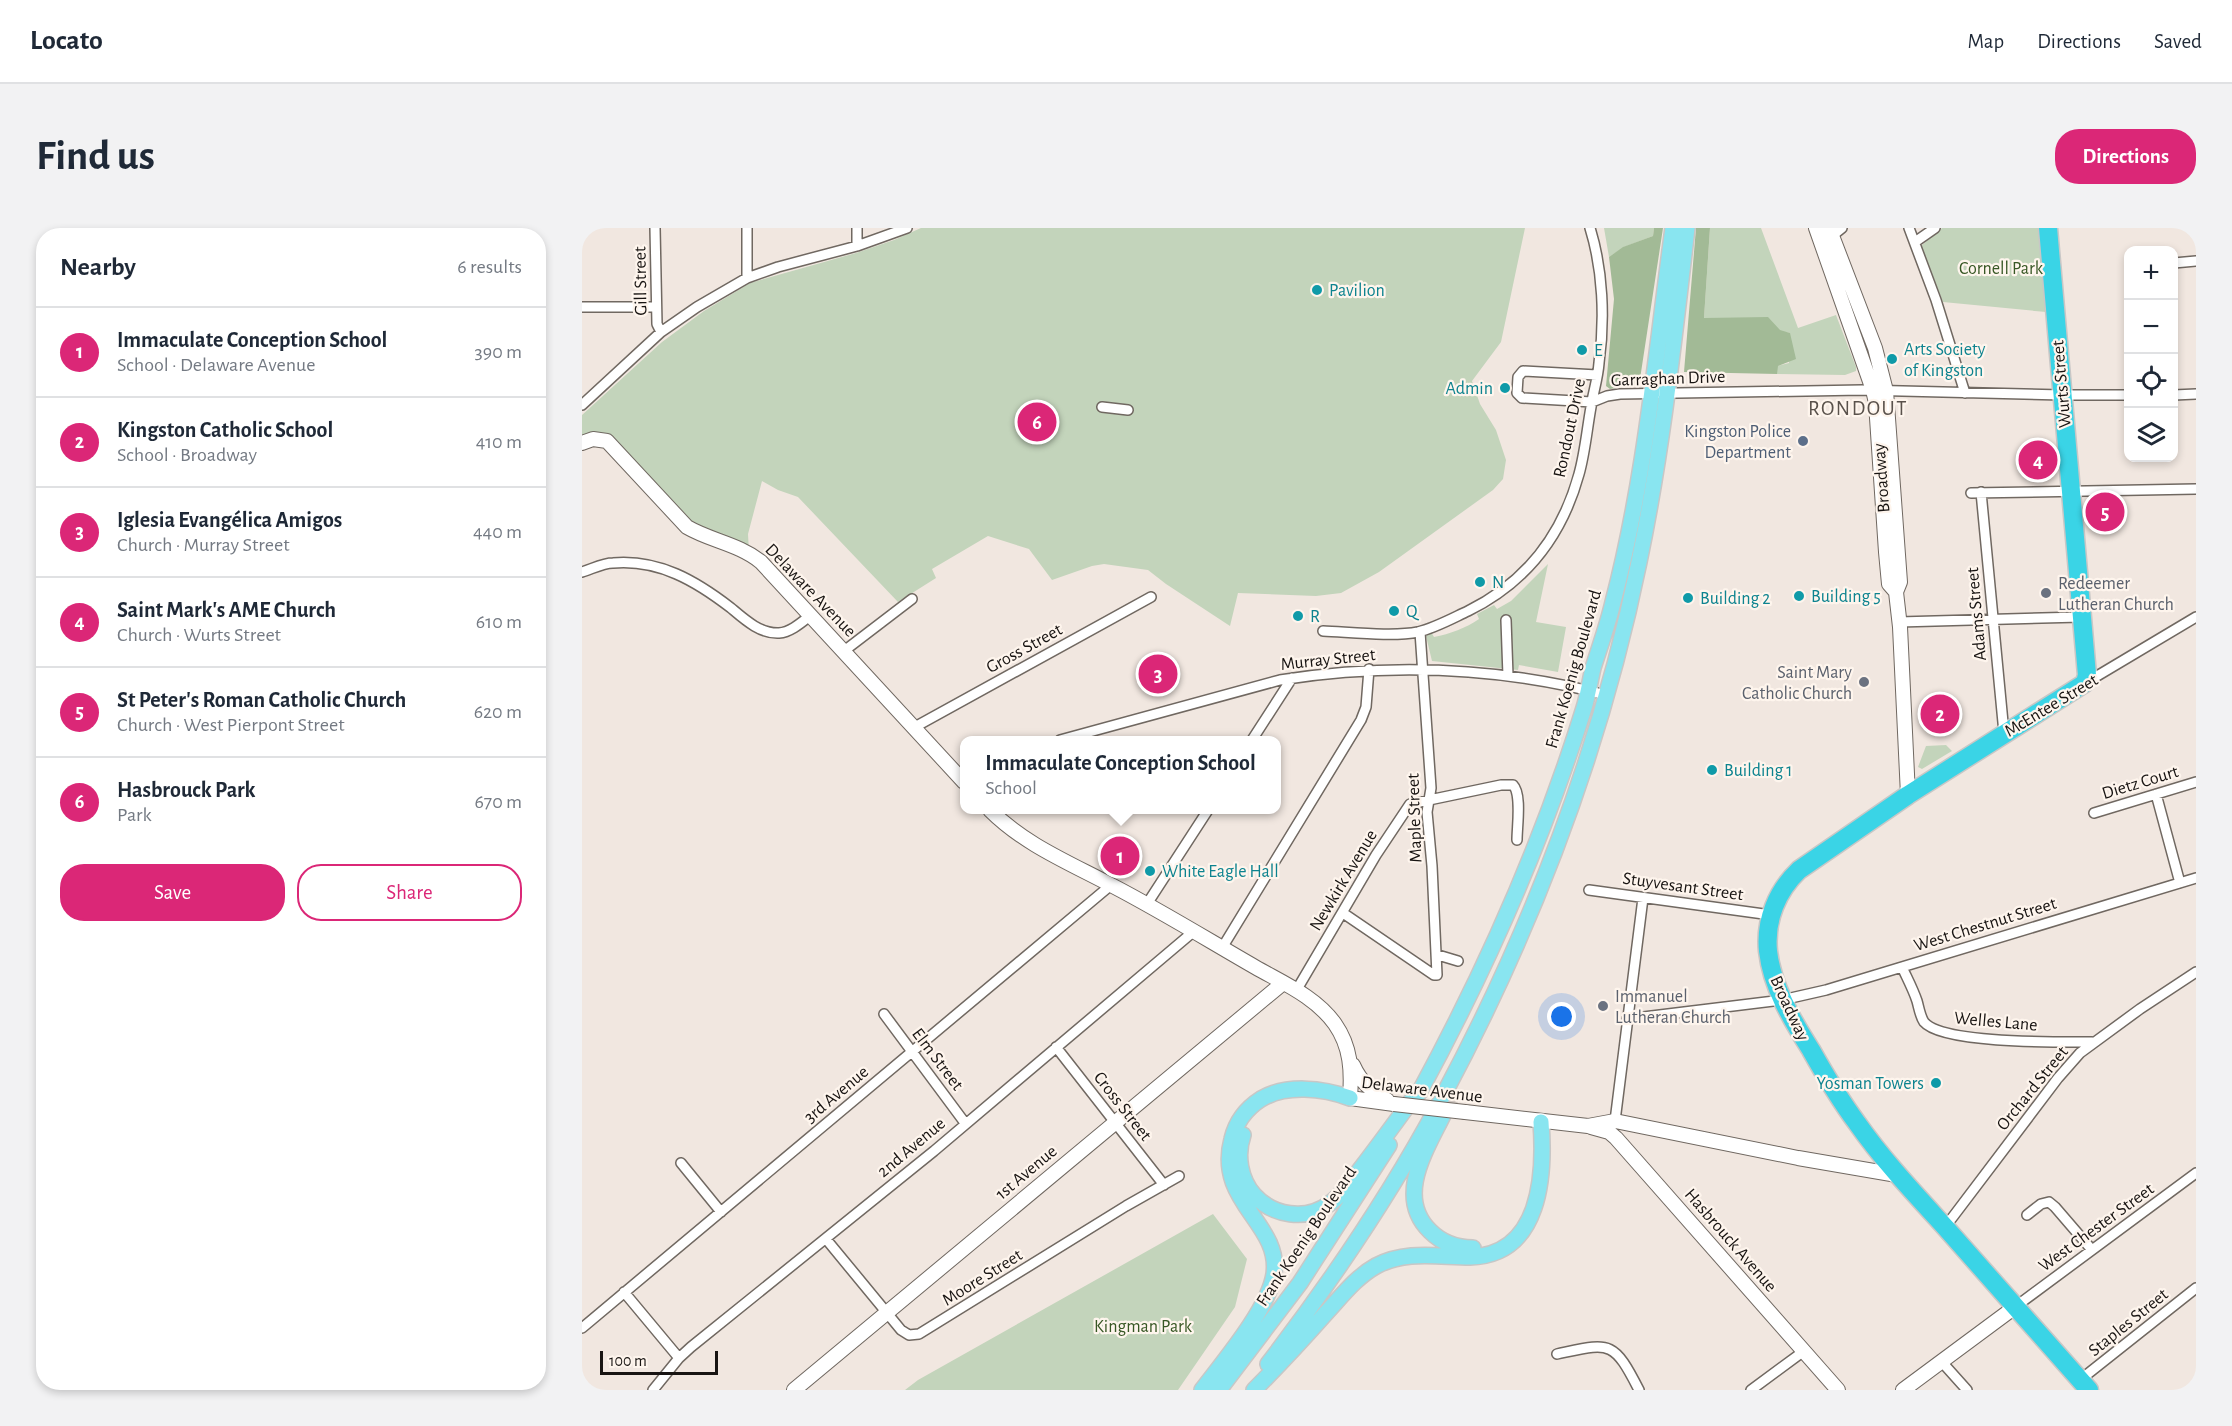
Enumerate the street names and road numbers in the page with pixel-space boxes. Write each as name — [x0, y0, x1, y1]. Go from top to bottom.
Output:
street label: Gill Street — [631, 246, 651, 316]
street label: Wurts Street — [2049, 339, 2075, 428]
street label: Garraghan Drive — [1611, 368, 1726, 390]
street label: Rondout Drive — [1551, 377, 1589, 479]
street label: Broadway — [1871, 442, 1893, 513]
street label: Delaware Avenue — [761, 541, 859, 641]
street label: Adams Street — [1964, 566, 1990, 661]
street label: Frank Koenig Boulevard — [1543, 588, 1605, 751]
street label: Gross Street — [983, 621, 1066, 677]
street label: Murray Street — [1280, 646, 1377, 674]
street label: McEntee Street — [2002, 671, 2102, 741]
street label: Dietz Court — [2100, 763, 2181, 803]
street label: Maple Street — [1404, 773, 1426, 863]
street label: Newkirk Avenue — [1307, 827, 1381, 934]
street label: Stuyvesant Street — [1621, 870, 1745, 904]
street label: West Chestnut Street — [1912, 895, 2059, 955]
street label: Broadway — [1766, 973, 1812, 1044]
street label: Welles Lane — [1953, 1009, 2038, 1035]
street label: Elm Street — [908, 1025, 966, 1094]
street label: Orchard Street — [1994, 1043, 2072, 1134]
street label: 3rd Avenue — [801, 1063, 872, 1127]
street label: Cross Street — [1090, 1069, 1155, 1145]
street label: Delaware Avenue — [1360, 1074, 1484, 1106]
street label: 2nd Avenue — [874, 1114, 949, 1181]
street label: 1st Avenue — [992, 1142, 1061, 1203]
street label: Frank Koenig Boulevard — [1253, 1163, 1360, 1310]
street label: West Chester Street — [2036, 1180, 2158, 1276]
street label: Hasbrouck Avenue — [1681, 1186, 1780, 1296]
street label: Moore Street — [939, 1246, 1026, 1310]
street label: Staples Street — [2085, 1285, 2172, 1360]

